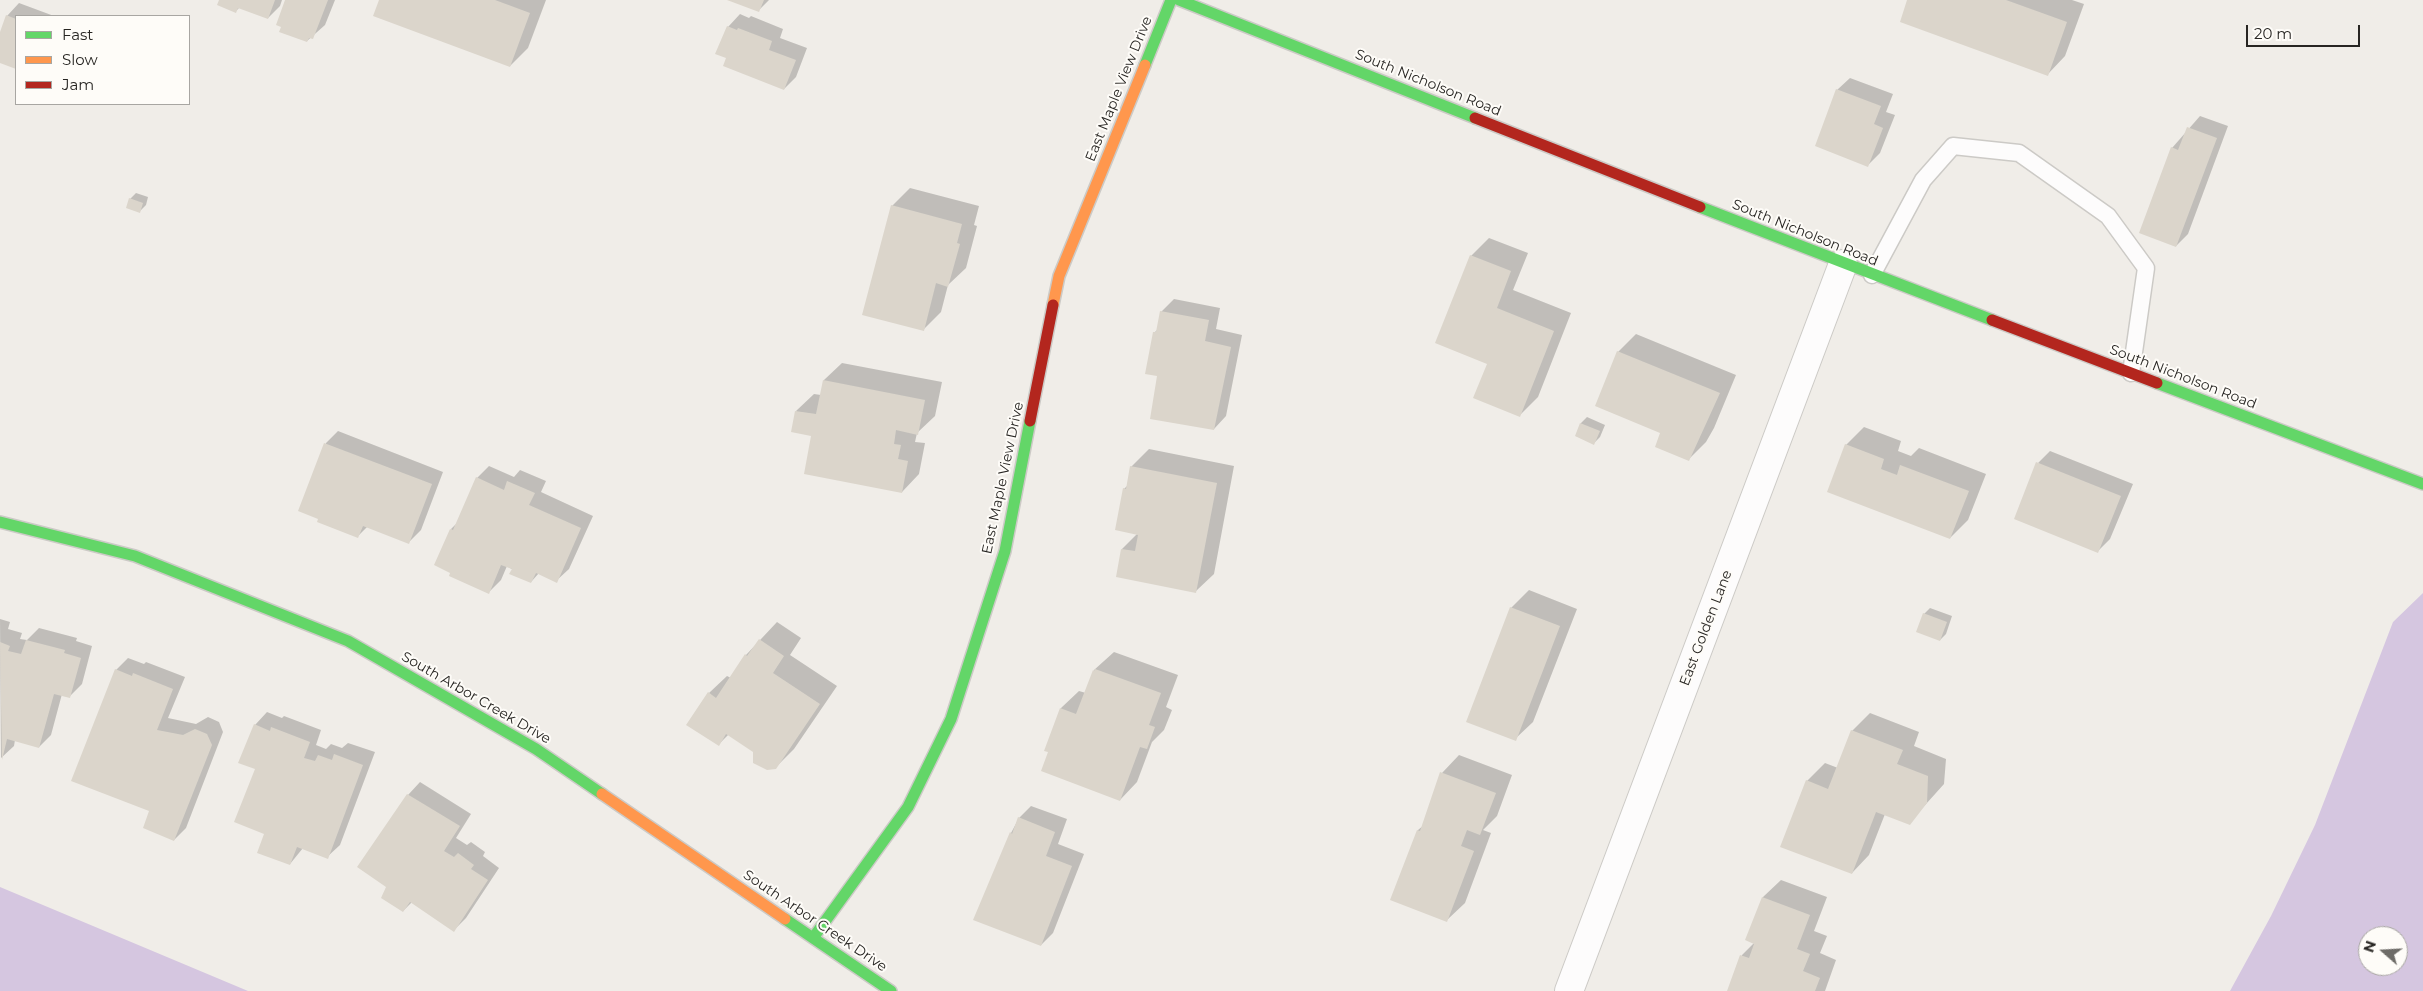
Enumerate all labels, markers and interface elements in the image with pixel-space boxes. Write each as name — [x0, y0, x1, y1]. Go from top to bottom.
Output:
street label: East Maple View Drive — [1082, 14, 1156, 164]
legend — [15, 15, 190, 105]
scale bar — [2248, 15, 2362, 47]
text: 20 m — [2254, 24, 2292, 43]
text: Fast — [62, 25, 93, 44]
street label: South Nicholson Road — [1353, 46, 1503, 120]
text: Slow — [62, 50, 98, 69]
text: Jam — [62, 75, 94, 94]
street label: South Nicholson Road — [1730, 196, 1880, 270]
street label: South Nicholson Road — [2107, 341, 2259, 413]
street label: East Maple View Drive — [979, 400, 1027, 556]
street label: East Golden Lane — [1676, 568, 1736, 688]
street label: South Arbor Creek Drive — [398, 648, 554, 748]
street label: South Arbor Creek Drive — [740, 867, 890, 975]
north arrow — [2358, 926, 2408, 976]
text: N — [2359, 938, 2380, 955]

